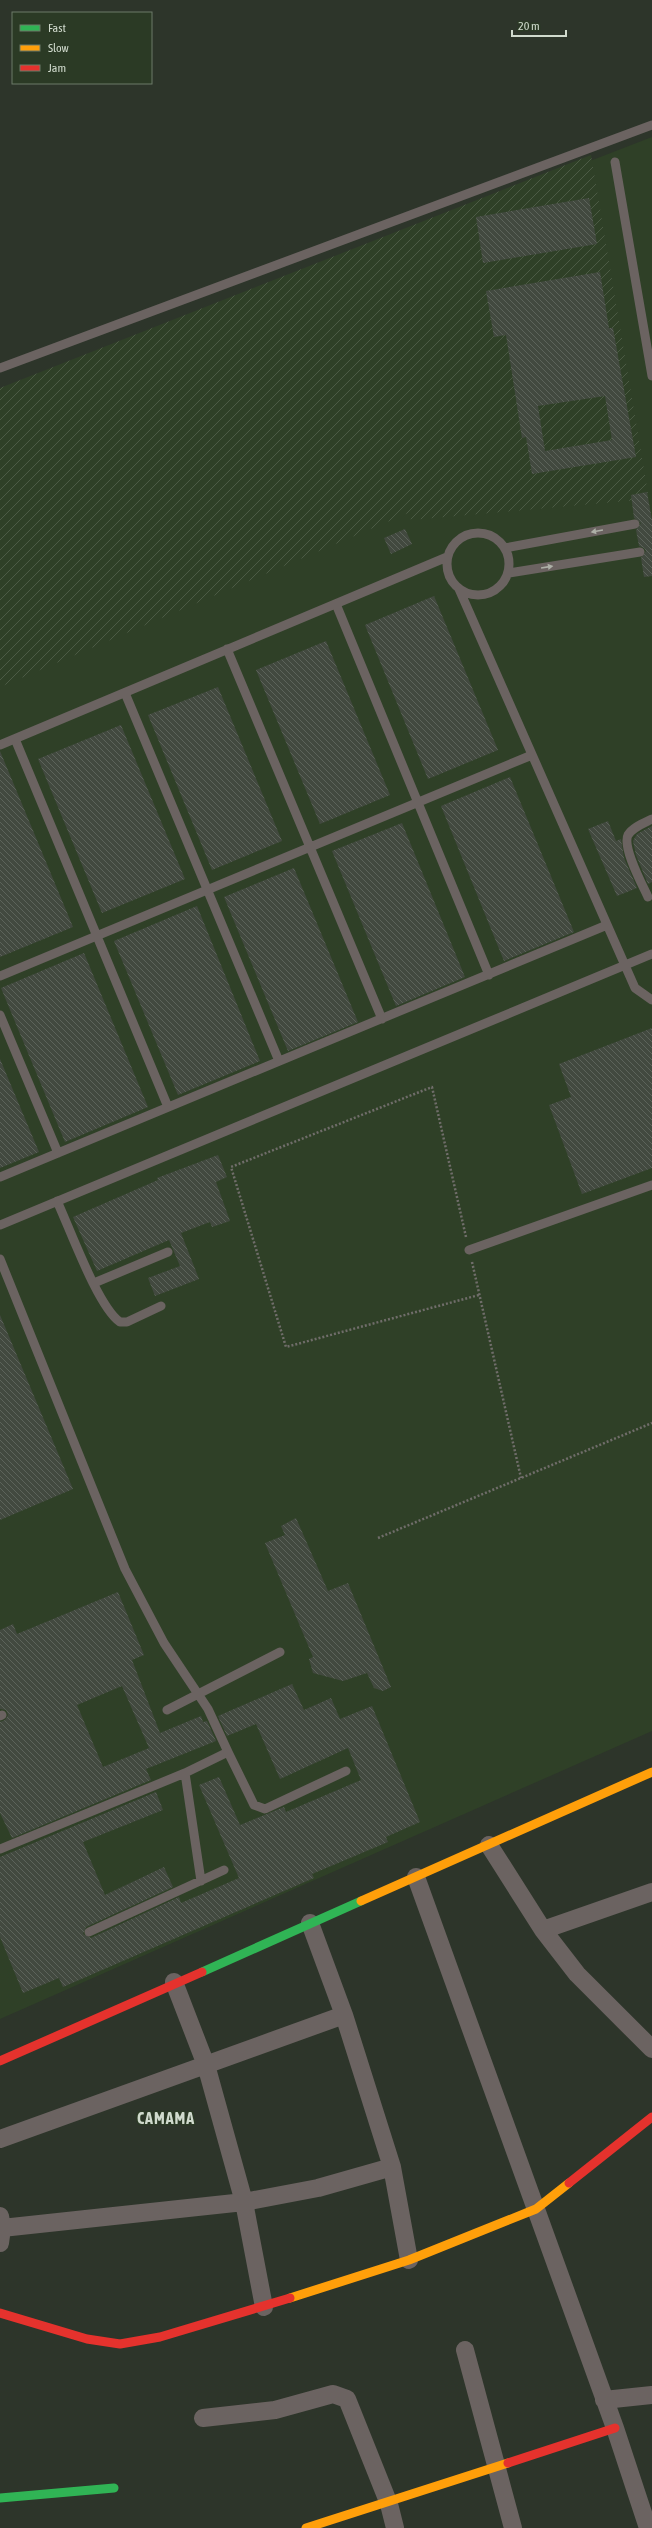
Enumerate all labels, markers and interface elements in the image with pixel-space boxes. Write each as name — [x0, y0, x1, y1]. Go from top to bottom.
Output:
legend — [12, 12, 152, 84]
scale bar — [512, 12, 566, 38]
text: 20 m — [518, 19, 540, 33]
text: Fast — [48, 21, 66, 35]
text: Slow — [48, 41, 69, 55]
text: Jam — [48, 61, 66, 75]
one-way arrow — [591, 528, 603, 534]
one-way arrow — [541, 564, 553, 570]
district label: CAMAMA — [137, 2109, 195, 2127]

